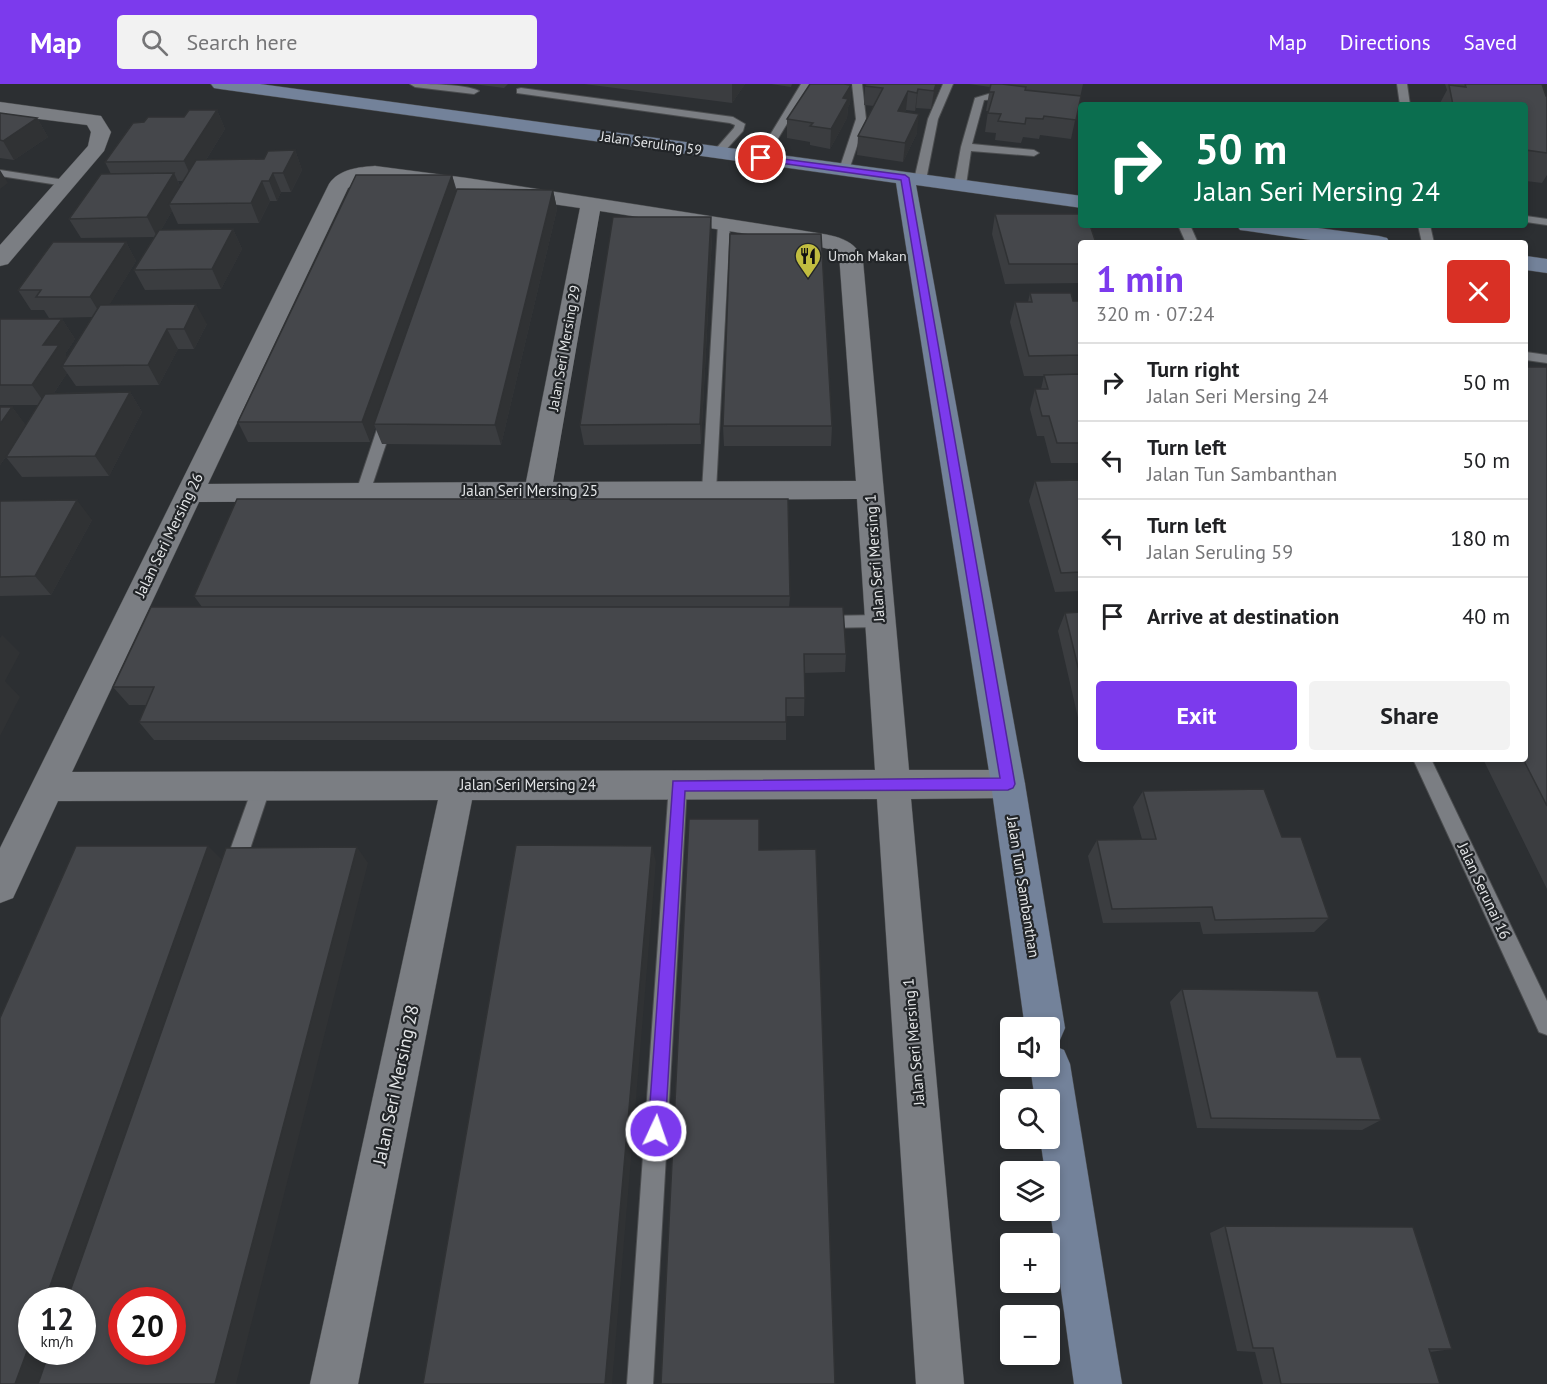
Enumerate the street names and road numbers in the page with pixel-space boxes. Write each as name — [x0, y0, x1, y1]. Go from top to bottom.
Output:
street label: Jalan Seruling 59 — [598, 127, 703, 159]
street label: Jalan Seri Mersing 29 — [544, 284, 584, 413]
street label: Jalan Seri Mersing 26 — [130, 469, 207, 601]
street label: Jalan Seri Mersing 25 — [461, 481, 598, 500]
street label: Jalan Seri Mersing 1 — [861, 494, 889, 623]
street label: Jalan Seri Mersing 24 — [459, 775, 596, 794]
street label: Jalan Tun Sambanthan — [1003, 814, 1044, 959]
street label: Jalan Serunai 16 — [1453, 838, 1515, 942]
street label: Jalan Seri Mersing 1 — [898, 978, 929, 1108]
street label: Jalan Seri Mersing 28 — [367, 1003, 424, 1168]

